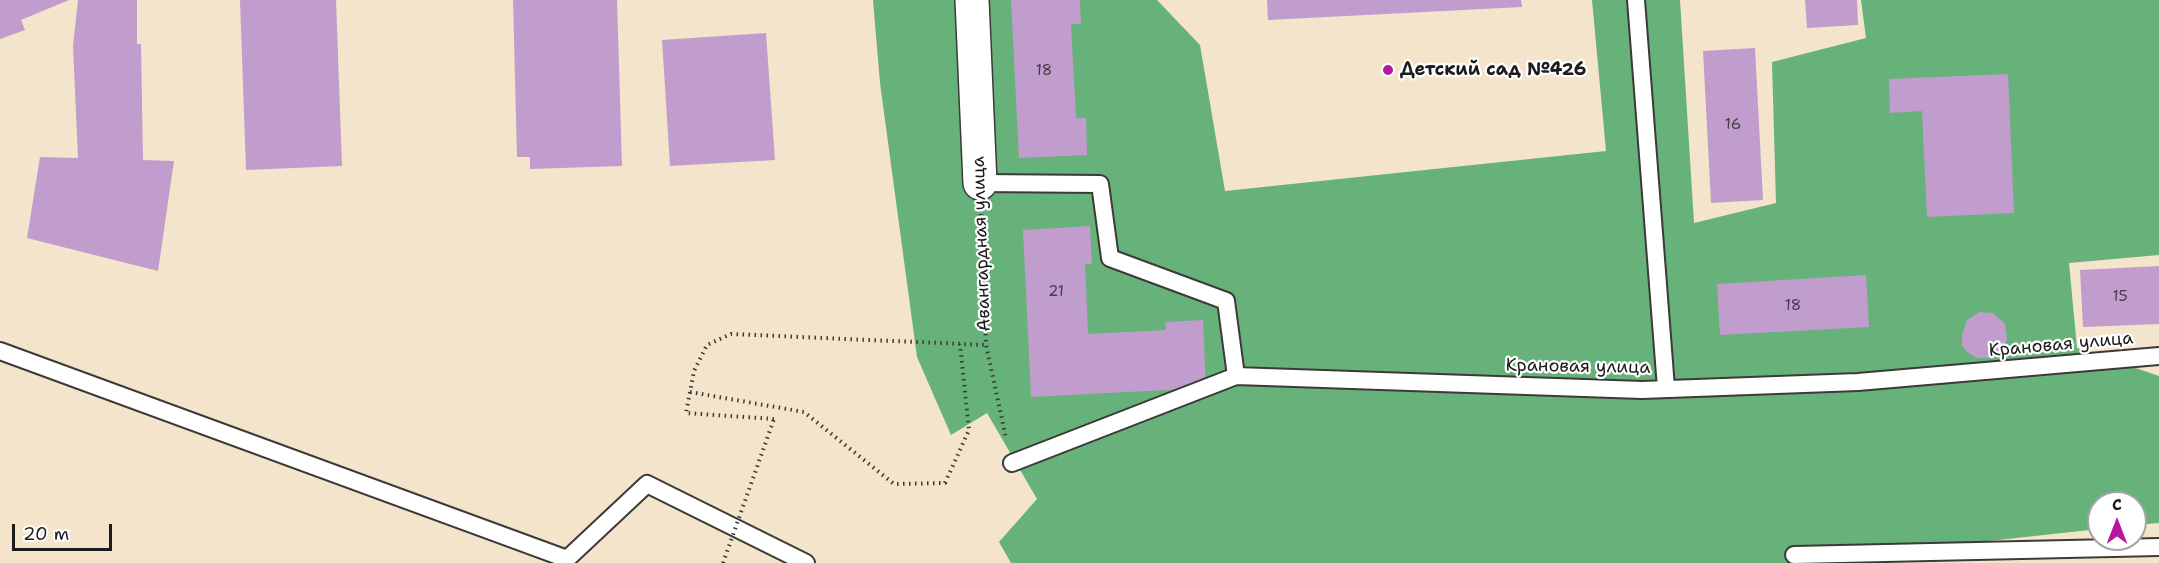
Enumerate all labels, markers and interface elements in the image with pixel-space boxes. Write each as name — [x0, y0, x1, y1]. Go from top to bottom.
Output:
place label: Детский сад №426 — [1400, 59, 1586, 81]
house number: 18 — [1036, 62, 1052, 80]
marker: Детский сад №426 — [1381, 63, 1395, 77]
house number: 16 — [1725, 116, 1741, 134]
street label: Авангардная улица — [968, 156, 996, 332]
house number: 21 — [1048, 283, 1064, 301]
house number: 15 — [2112, 288, 2128, 306]
house number: 18 — [1785, 297, 1801, 315]
street label: Крановая улица — [1988, 328, 2134, 362]
street label: Крановая улица — [1505, 355, 1651, 379]
north arrow — [2087, 491, 2147, 551]
text: С — [2112, 494, 2122, 515]
scale bar — [15, 512, 116, 550]
text: 20 m — [23, 522, 69, 546]

